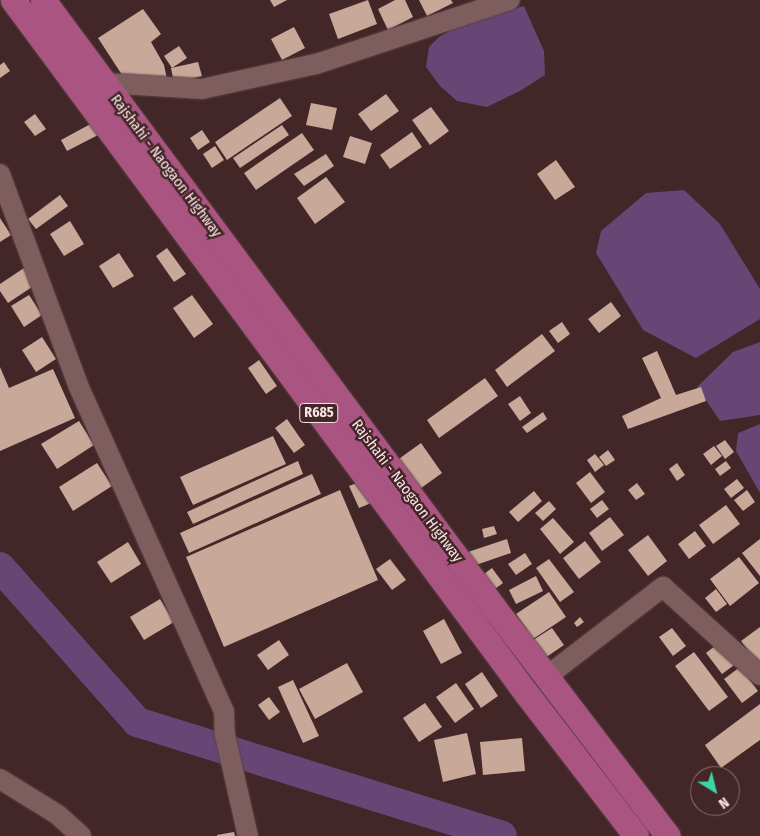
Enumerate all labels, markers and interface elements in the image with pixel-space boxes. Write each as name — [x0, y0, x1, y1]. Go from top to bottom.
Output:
street label: Rajshahi - Naogaon Highway — [106, 91, 226, 241]
road number: R685 — [299, 402, 339, 424]
street label: Rajshahi - Naogaon Highway — [347, 416, 467, 566]
north arrow — [690, 766, 740, 816]
text: N — [715, 793, 732, 812]

